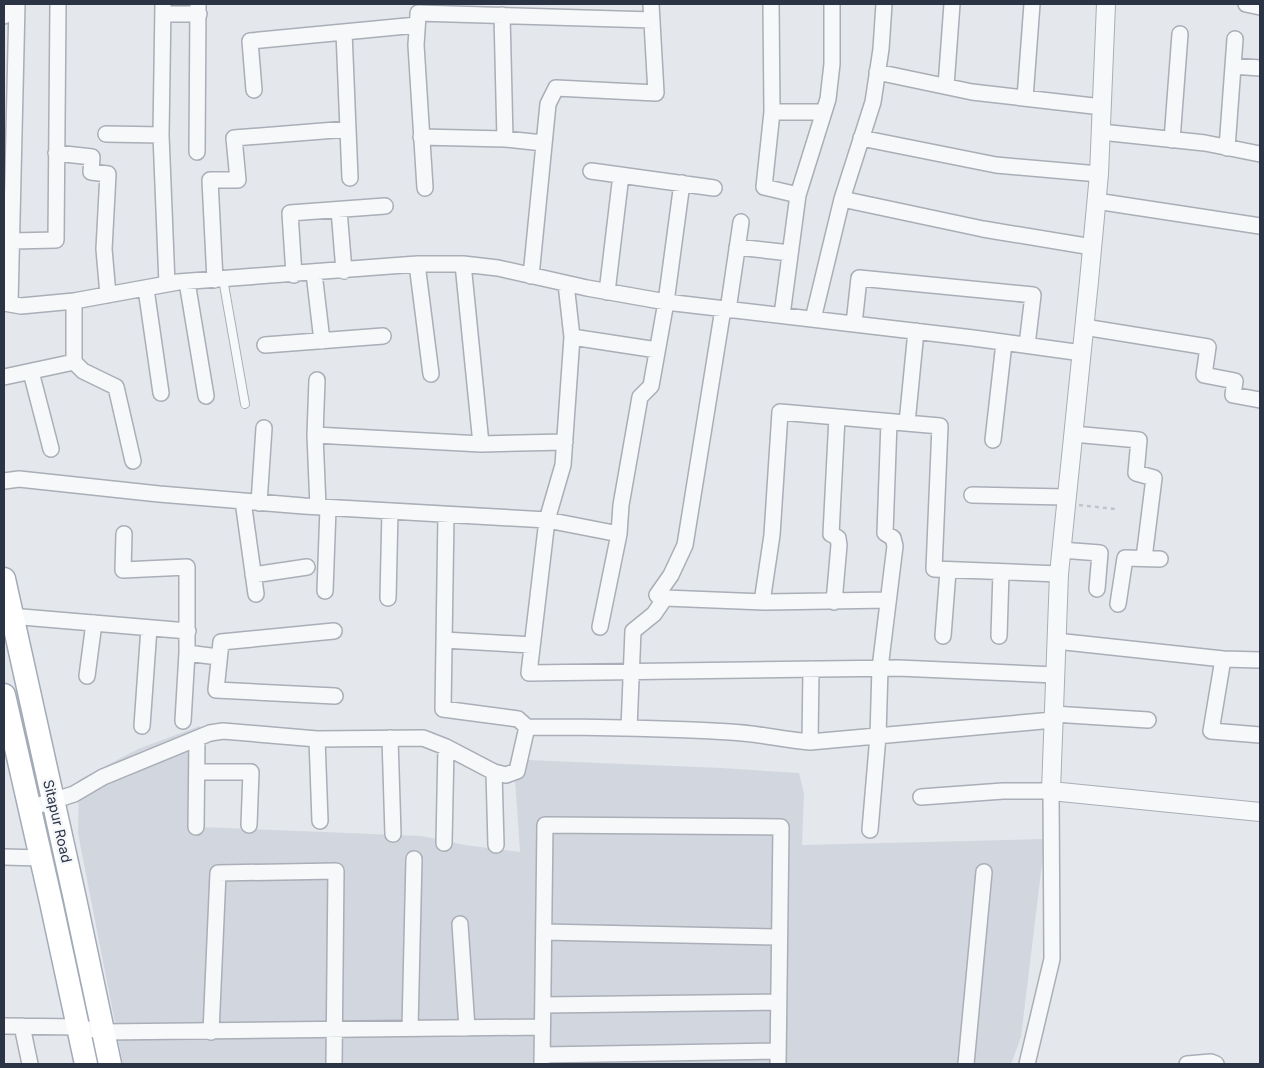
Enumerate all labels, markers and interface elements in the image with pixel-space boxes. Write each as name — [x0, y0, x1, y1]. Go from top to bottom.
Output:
street label: Sitapur Road — [40, 778, 76, 864]

